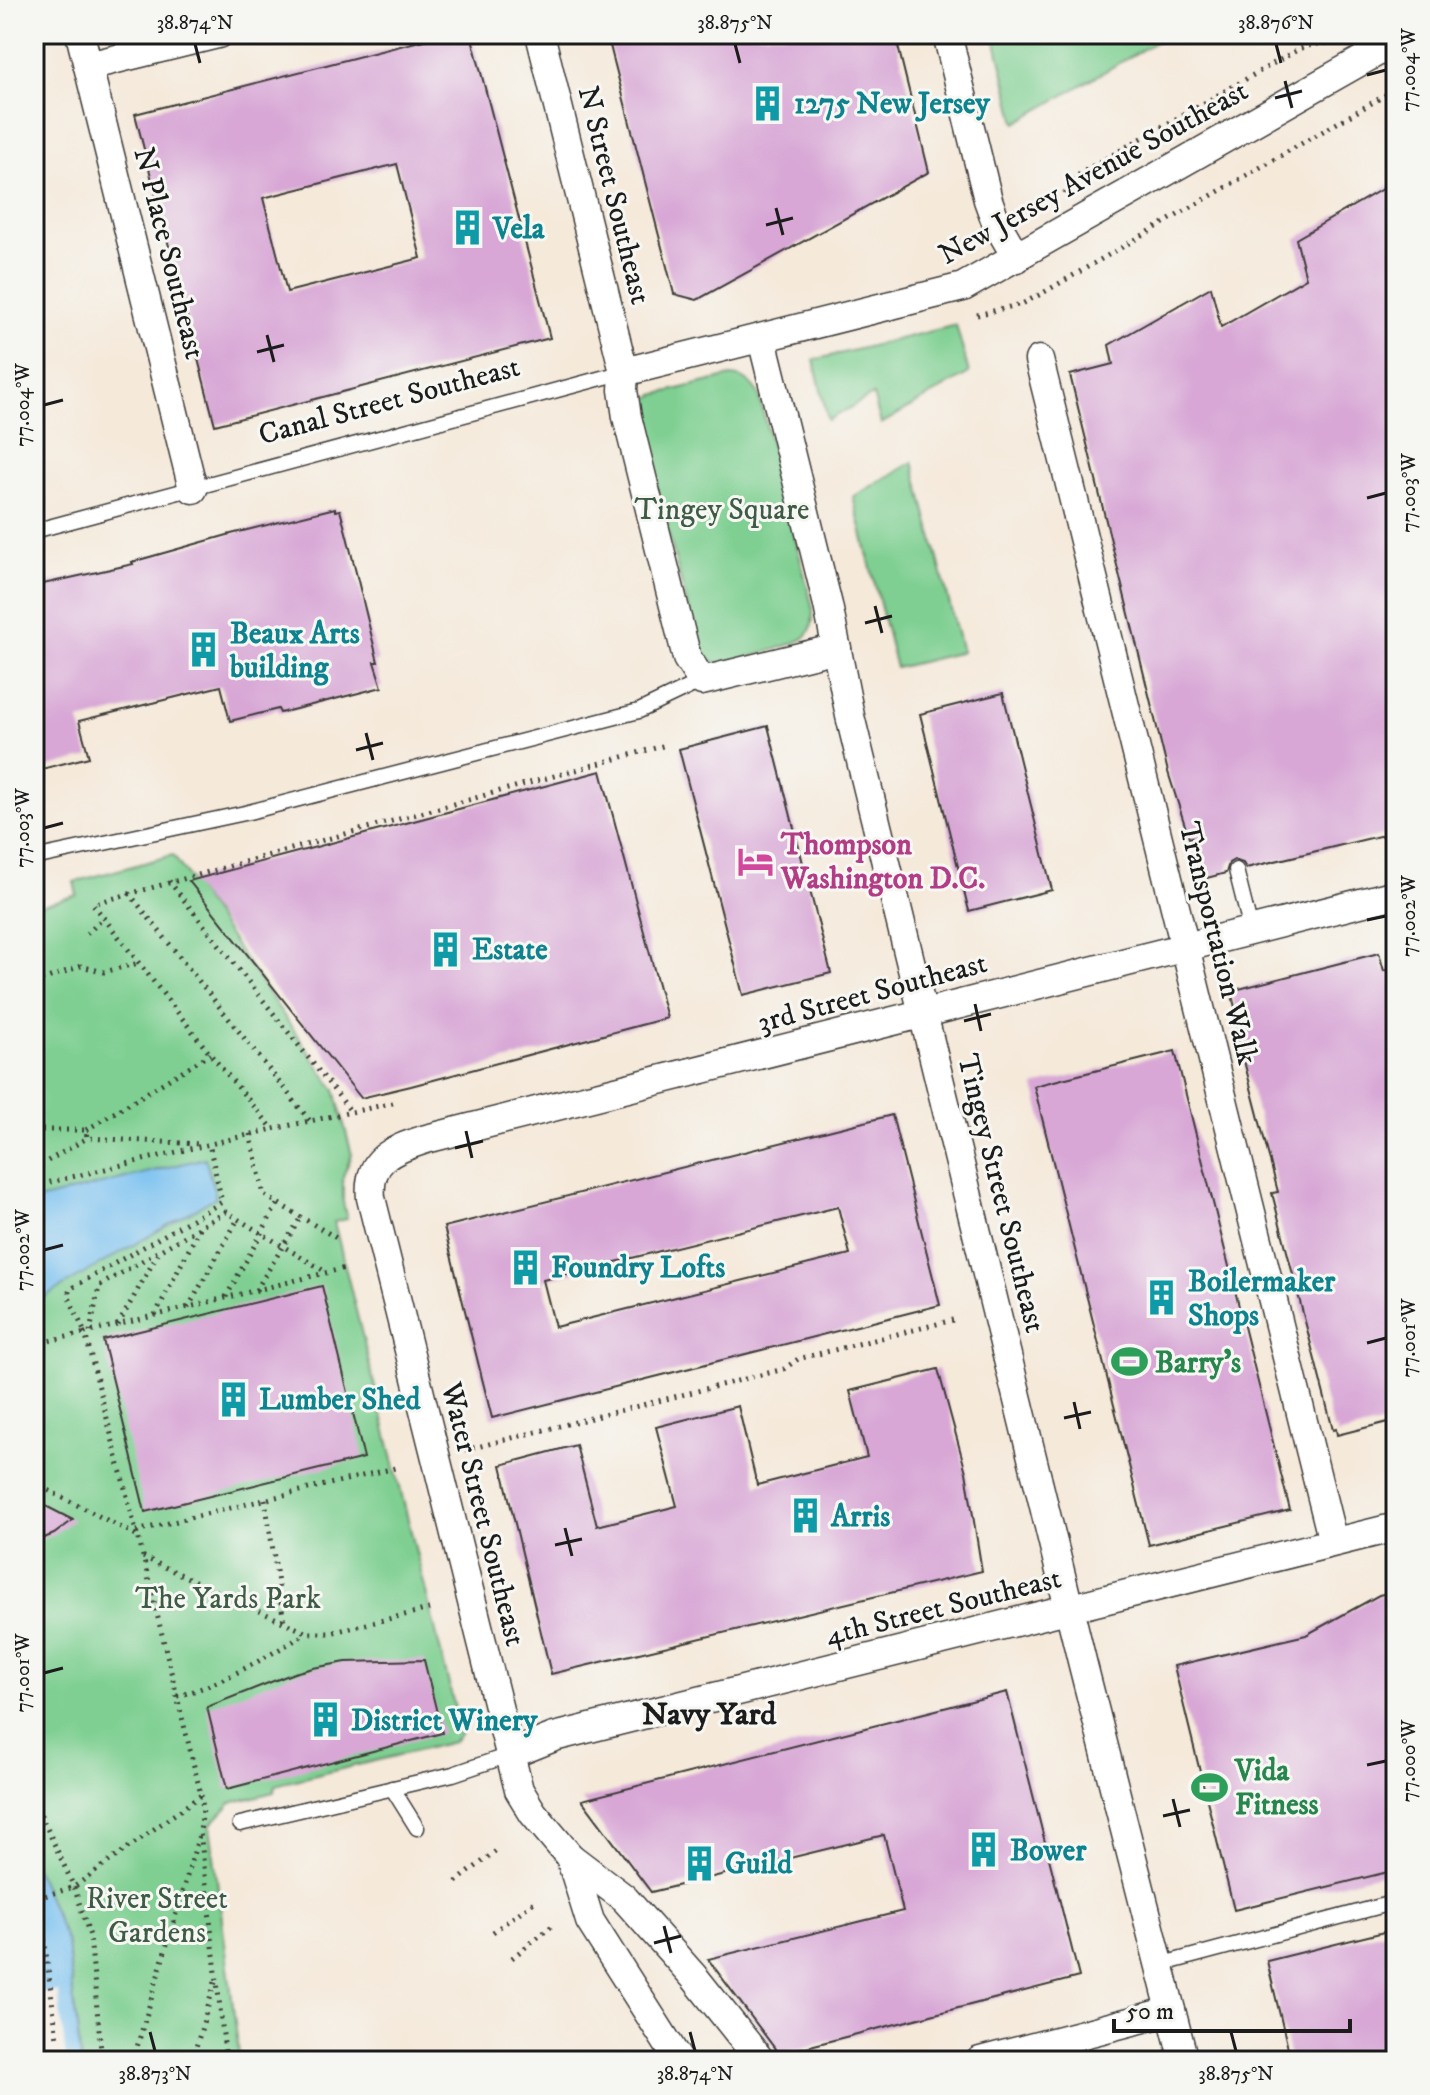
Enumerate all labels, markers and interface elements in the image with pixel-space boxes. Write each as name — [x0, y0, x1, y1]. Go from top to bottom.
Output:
text: 38.874°N — [157, 11, 233, 36]
text: 38.875°N — [697, 11, 773, 36]
text: 38.876°N — [1238, 11, 1314, 36]
text: 77.004°W — [1397, 28, 1422, 112]
street label: New Jersey Avenue Southeast — [933, 73, 1255, 274]
street label: N Street Southeast — [569, 83, 659, 308]
building icon: 1275 New Jersey — [749, 84, 787, 122]
place label: 1275 New Jersey — [794, 86, 991, 123]
street label: N Place Southeast — [124, 144, 213, 363]
building icon: Vela — [448, 209, 486, 247]
place label: Vela — [492, 211, 546, 248]
street label: Canal Street Southeast — [255, 349, 524, 454]
text: 77.004°W — [11, 363, 36, 447]
text: 77.003°W — [1397, 453, 1422, 533]
park label: Tingey Square — [634, 492, 810, 529]
place label: Beaux Arts building — [229, 616, 360, 687]
building icon: Beaux Arts building — [185, 631, 223, 669]
text: 77.003°W — [11, 788, 36, 868]
street label: Transportation Walk — [1170, 818, 1266, 1069]
place label: Thompson Washington D.C. — [780, 827, 985, 898]
hotel icon: Thompson Washington D.C. — [736, 842, 774, 880]
text: 77.002°W — [1397, 874, 1422, 957]
building icon: Estate — [427, 930, 465, 968]
place label: Estate — [472, 932, 548, 969]
street label: 3rd Street Southeast — [754, 945, 991, 1042]
street label: Tingey Street Southeast — [948, 1050, 1053, 1337]
text: 77.002°W — [11, 1208, 36, 1291]
building icon: Foundry Lofts — [506, 1248, 544, 1286]
place label: Foundry Lofts — [551, 1250, 725, 1287]
place label: Boilermaker Shops — [1188, 1264, 1336, 1335]
building icon: Boilermaker Shops — [1143, 1279, 1181, 1317]
text: 77.001°W — [1397, 1298, 1422, 1378]
sports icon: Barry's — [1110, 1343, 1148, 1381]
place label: Barry's — [1155, 1345, 1241, 1382]
street label: Water Street Southeast — [432, 1378, 533, 1650]
building icon: Lumber Shed — [214, 1380, 252, 1418]
place label: Lumber Shed — [259, 1382, 421, 1419]
building icon: Arris — [786, 1497, 824, 1535]
place label: Arris — [830, 1499, 890, 1536]
street label: 4th Street Southeast — [822, 1560, 1065, 1655]
park label: The Yards Park — [135, 1581, 321, 1618]
text: 77.001°W — [11, 1633, 36, 1713]
district label: Navy Yard — [642, 1695, 777, 1735]
building icon: District Winery — [306, 1701, 344, 1739]
place label: District Winery — [351, 1703, 538, 1740]
text: 77.000°W — [1397, 1719, 1422, 1802]
place label: Vida Fitness — [1234, 1753, 1319, 1824]
sports icon: Vida Fitness — [1190, 1768, 1228, 1806]
building icon: Bower — [965, 1831, 1003, 1869]
place label: Bower — [1010, 1833, 1087, 1870]
building icon: Guild — [680, 1844, 718, 1882]
place label: Guild — [725, 1846, 793, 1883]
park label: River Street Gardens — [86, 1881, 228, 1952]
scale bar — [1114, 1983, 1350, 2033]
text: 50 m — [1126, 1997, 1174, 2027]
text: 38.873°N — [118, 2062, 192, 2087]
text: 38.874°N — [657, 2062, 733, 2087]
text: 38.875°N — [1198, 2062, 1274, 2087]

